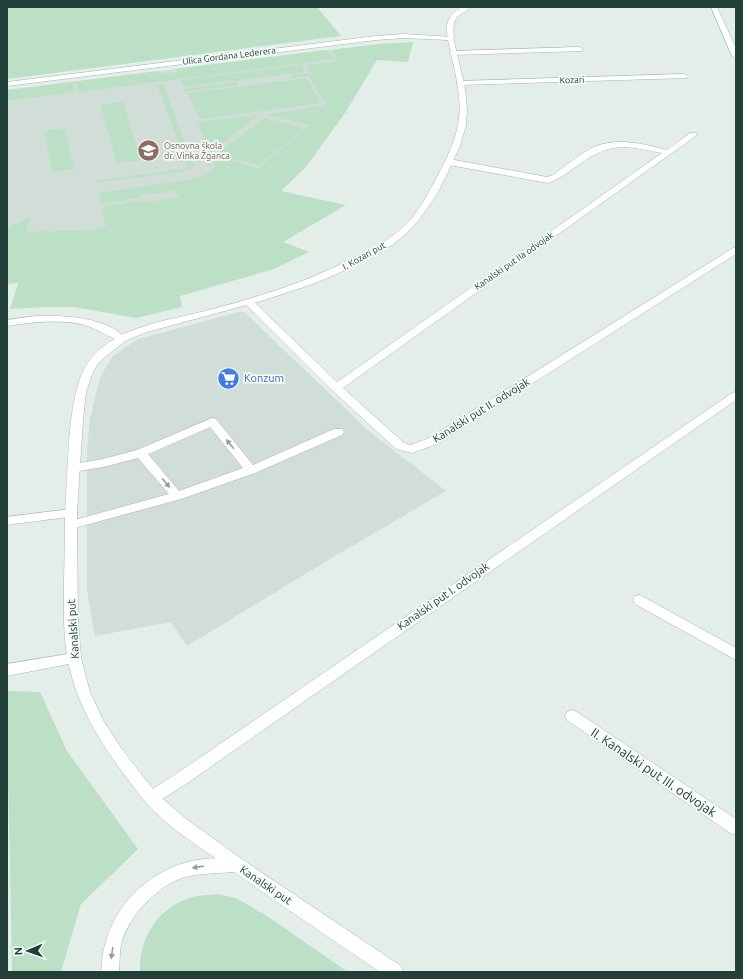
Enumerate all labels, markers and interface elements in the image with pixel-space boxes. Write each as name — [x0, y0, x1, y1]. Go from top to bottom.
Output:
street label: Ulica Gordana Lederera — [182, 45, 276, 67]
street label: Kozari — [559, 75, 585, 85]
school or university icon: Osnovna škola dr. Vinka Žganca — [135, 138, 161, 164]
place label: Osnovna škola dr. Vinka Žganca — [164, 141, 230, 161]
street label: Kanalski put IIa odvojak — [473, 230, 556, 292]
street label: I. Kozari put — [341, 240, 388, 272]
supermarket icon: Konzum — [216, 365, 242, 391]
place label: Konzum — [244, 372, 284, 384]
street label: Kanalski put II. odvojak — [430, 375, 532, 445]
one-way arrow — [226, 438, 234, 449]
one-way arrow — [161, 478, 170, 488]
street label: Kanalski put I. odvojak — [395, 560, 491, 632]
street label: Kanalski put — [65, 598, 81, 659]
street label: II. Kanalski put III. odvojak — [589, 725, 720, 819]
street label: Kanalski put — [238, 863, 295, 907]
one-way arrow — [192, 865, 204, 871]
north arrow — [8, 931, 48, 971]
text: N — [12, 947, 24, 956]
one-way arrow — [109, 947, 115, 959]

